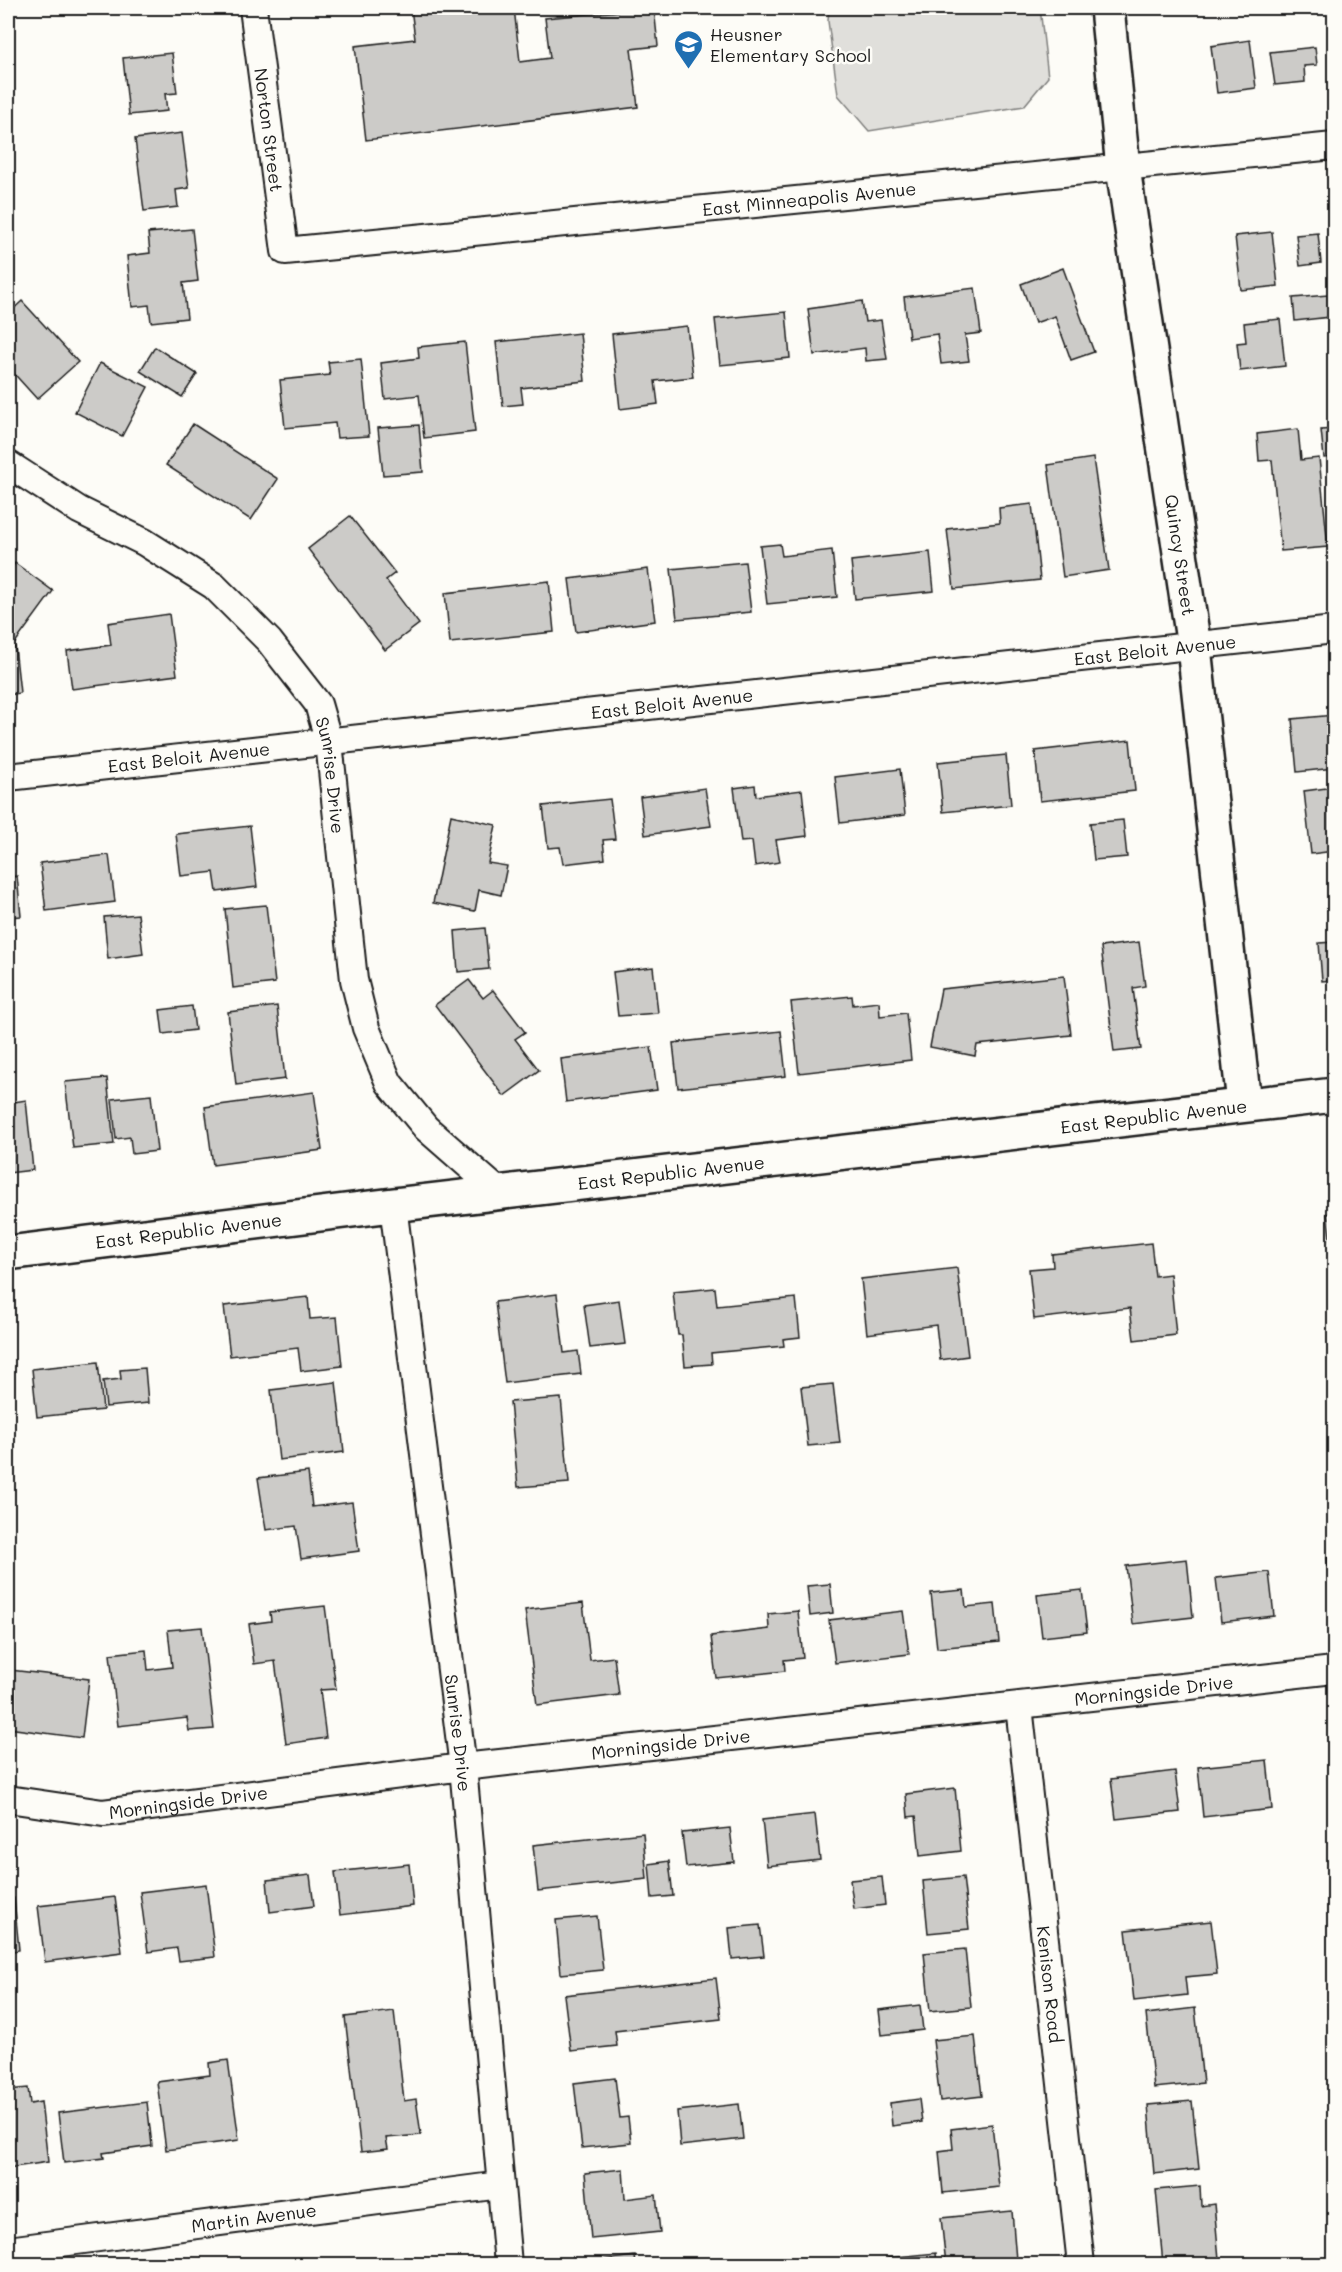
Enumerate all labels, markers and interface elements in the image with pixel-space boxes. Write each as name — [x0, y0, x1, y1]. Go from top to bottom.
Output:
place label: Heusner Elementary School — [710, 22, 872, 67]
school or university icon: Heusner Elementary School — [673, 28, 705, 70]
street label: Norton Street — [249, 67, 289, 193]
street label: East Minneapolis Avenue — [701, 176, 917, 221]
street label: Quincy Street — [1160, 493, 1201, 617]
street label: East Beloit Avenue — [1073, 629, 1237, 671]
street label: East Beloit Avenue — [590, 682, 754, 724]
street label: Sunrise Drive — [310, 714, 351, 835]
street label: East Beloit Avenue — [107, 736, 271, 778]
street label: East Republic Avenue — [1059, 1093, 1249, 1139]
street label: East Republic Avenue — [576, 1150, 766, 1195]
street label: East Republic Avenue — [94, 1207, 283, 1254]
street label: Morningside Drive — [1073, 1669, 1235, 1711]
street label: Sunrise Drive — [440, 1673, 477, 1793]
street label: Morningside Drive — [590, 1723, 752, 1765]
street label: Morningside Drive — [107, 1780, 269, 1824]
street label: Kenison Road — [1031, 1924, 1068, 2044]
street label: Martin Avenue — [190, 2197, 318, 2238]

